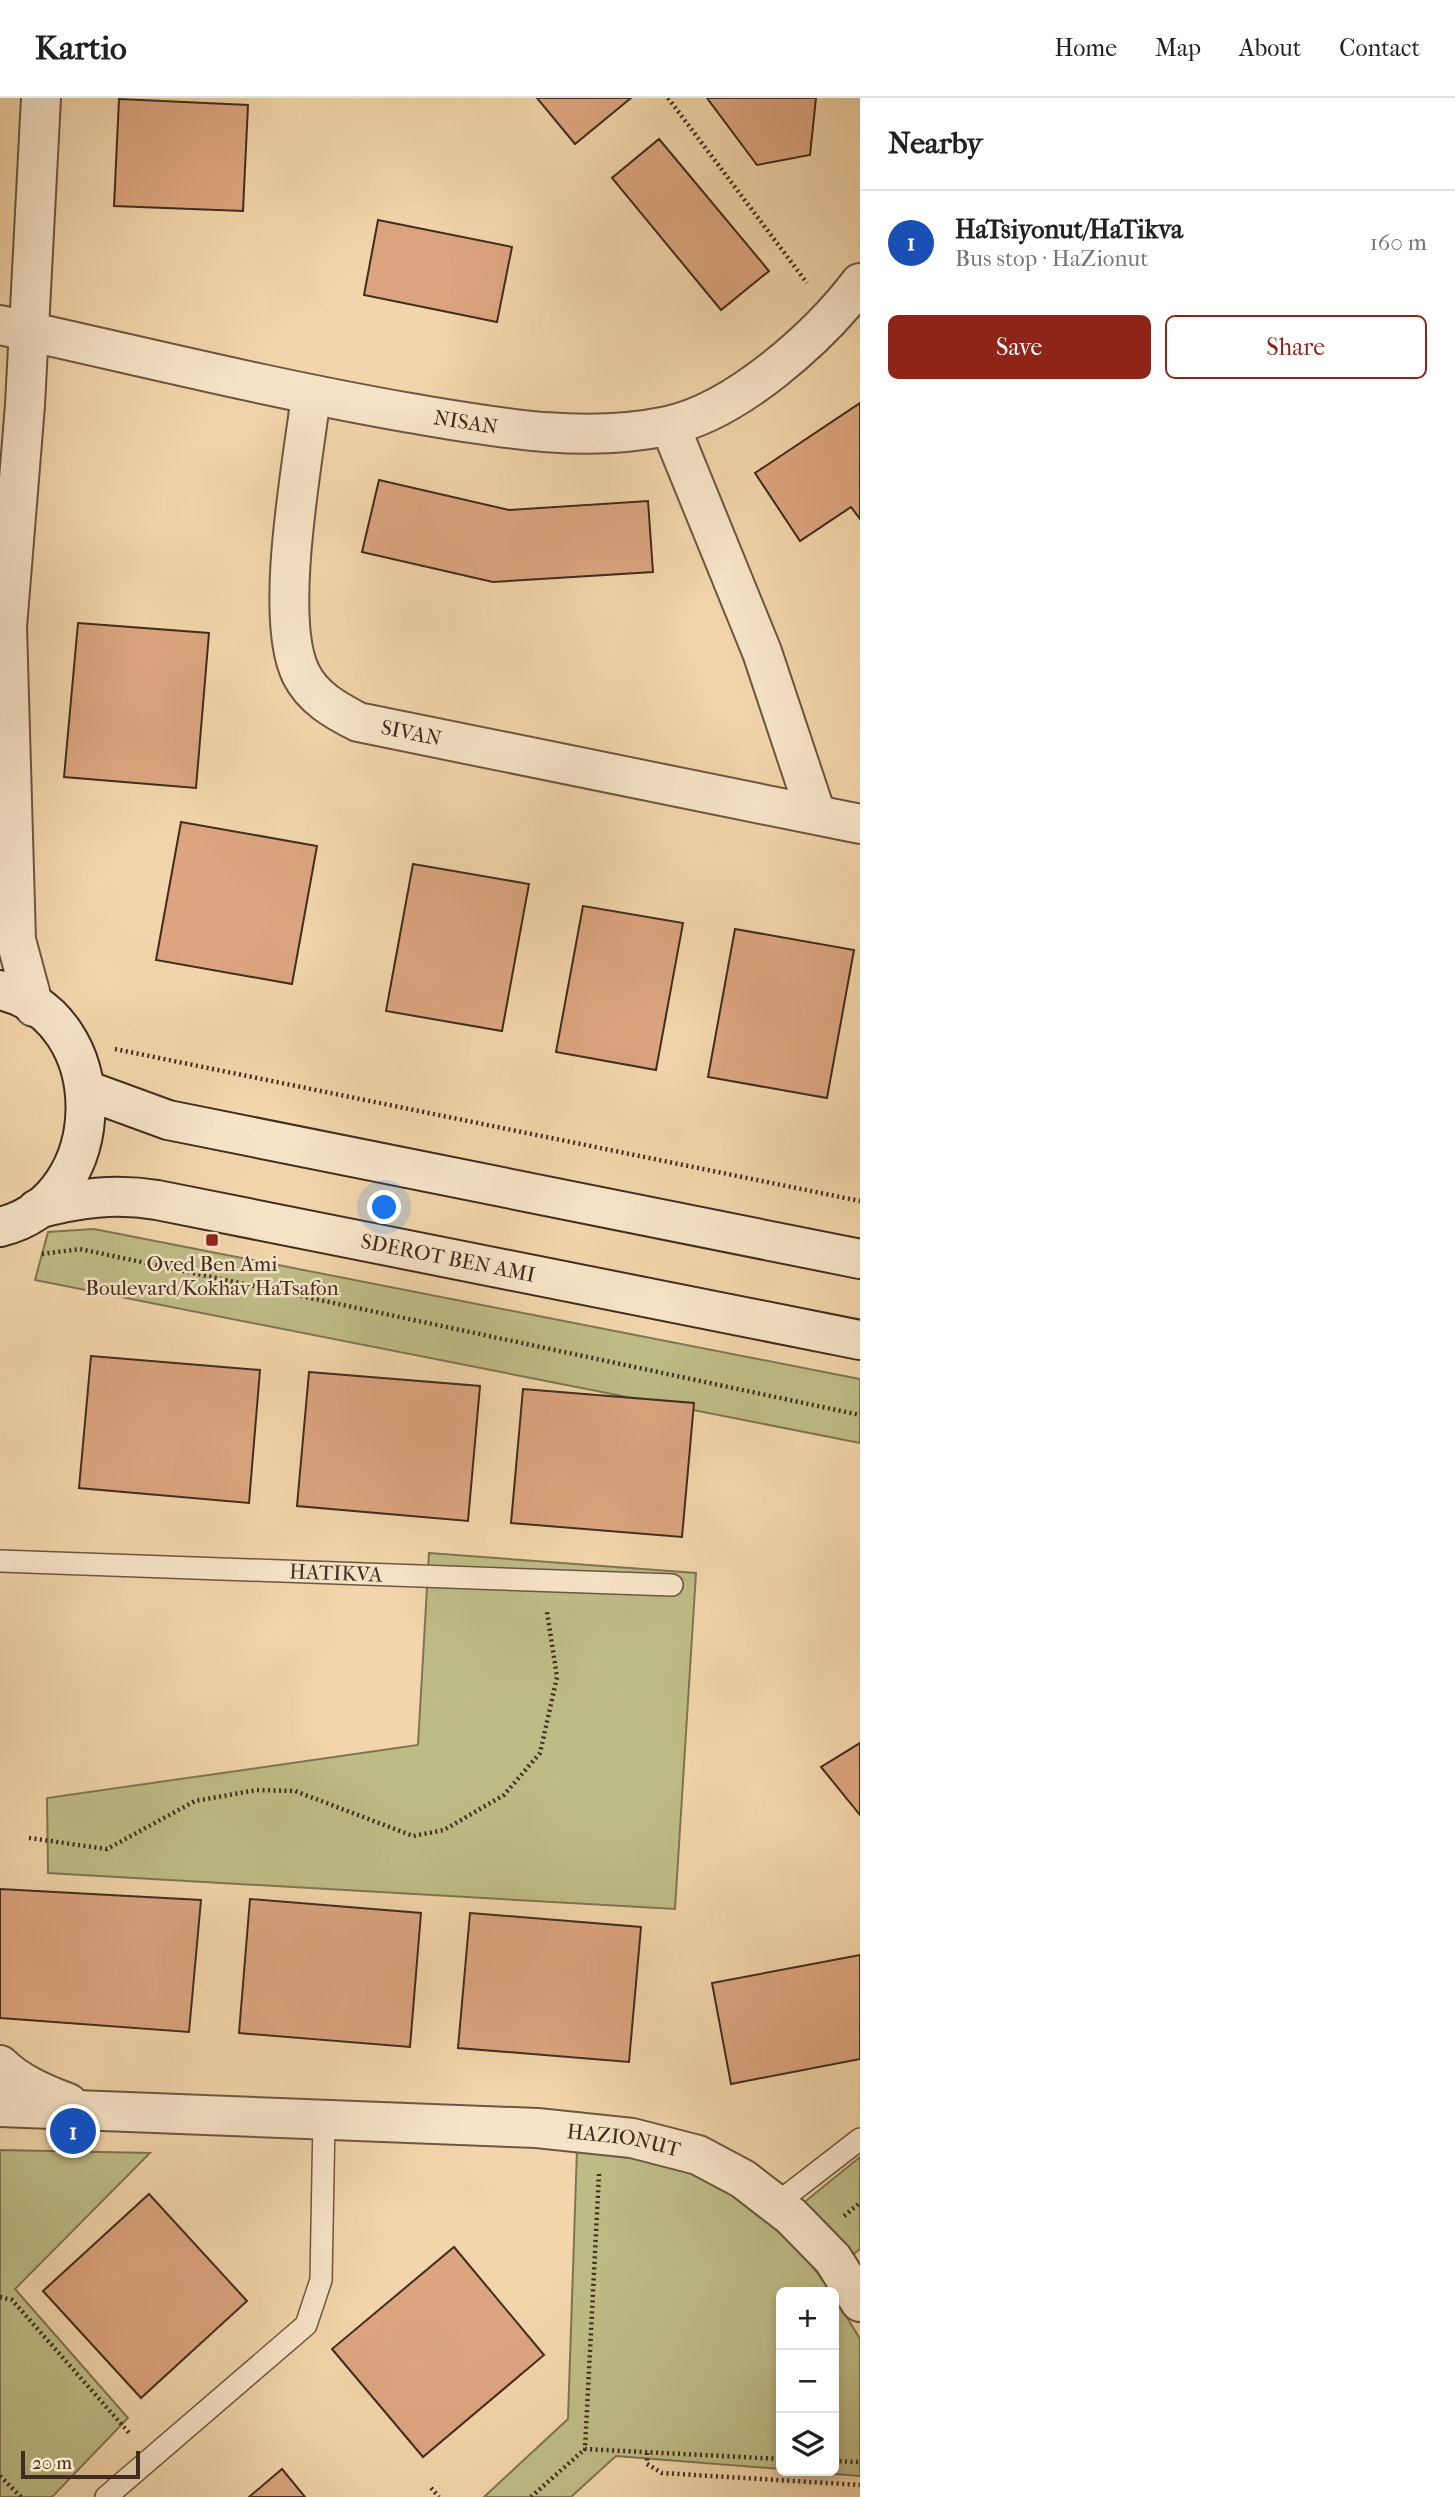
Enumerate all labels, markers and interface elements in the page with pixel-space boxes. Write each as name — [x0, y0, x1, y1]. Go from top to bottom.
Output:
text: Kartio — [35, 29, 127, 68]
text: Home — [1055, 34, 1117, 62]
text: Map — [1155, 34, 1201, 62]
text: About — [1239, 34, 1301, 62]
text: Contact — [1339, 34, 1420, 62]
text: Nearby — [888, 126, 983, 161]
text: HaTsiyonut/HaTikva — [955, 214, 1183, 245]
text: 1 — [907, 229, 915, 256]
text: 160 m — [1370, 229, 1427, 256]
text: Bus stop · HaZionut — [955, 245, 1149, 272]
button: Save — [888, 315, 1151, 379]
button: Share — [1165, 315, 1427, 379]
street label: NISAN — [432, 405, 500, 439]
street label: SIVAN — [379, 715, 444, 751]
your location — [367, 1190, 401, 1224]
street label: SDEROT BEN AMI — [359, 1229, 537, 1287]
marker: Oved Ben Ami Boulevard/Kokhav HaTsafon — [204, 1232, 220, 1248]
place label: Oved Ben Ami Boulevard/Kokhav HaTsafon — [85, 1252, 339, 1300]
street label: HATIKVA — [289, 1559, 383, 1587]
pin: 1 — [50, 2105, 96, 2157]
street label: HAZIONUT — [566, 2119, 684, 2162]
map controls — [776, 2287, 839, 2476]
button: + — [776, 2287, 839, 2350]
button: − — [776, 2350, 839, 2413]
button: layers — [776, 2413, 839, 2476]
scale bar — [21, 2448, 140, 2480]
text: 20 m — [32, 2452, 72, 2474]

